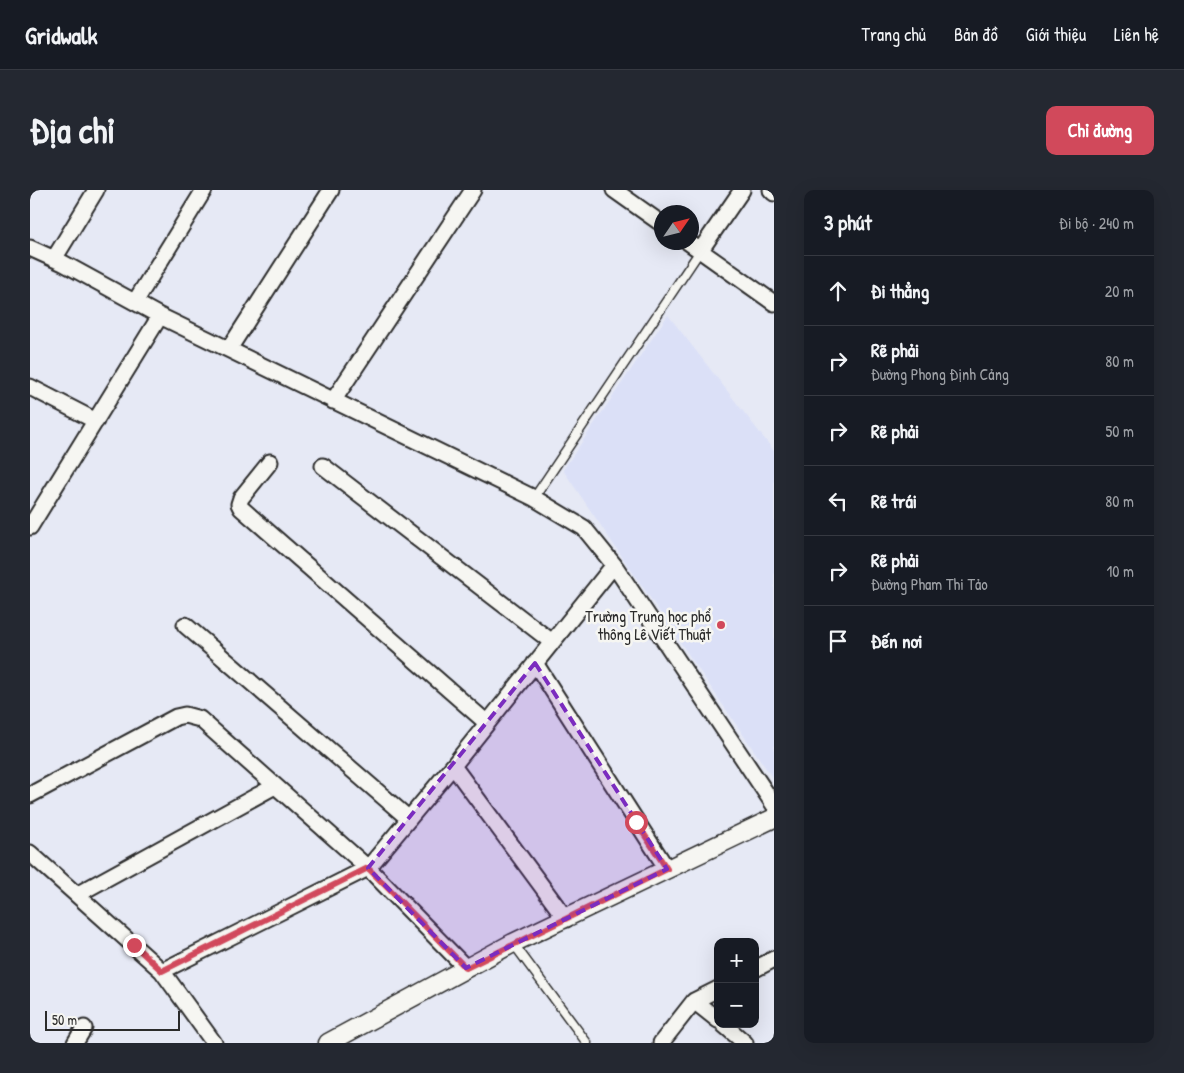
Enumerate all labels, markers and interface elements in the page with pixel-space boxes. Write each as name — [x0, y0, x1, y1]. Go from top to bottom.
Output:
text: Gridwalk — [25, 19, 97, 51]
text: Trang chủ — [862, 22, 926, 47]
text: Bản đồ — [954, 22, 998, 47]
text: Giới thiệu — [1026, 22, 1086, 47]
text: Liên hệ — [1114, 22, 1159, 47]
button: Chỉ đường — [1046, 106, 1154, 155]
text: Địa chỉ — [30, 107, 115, 154]
north arrow — [654, 205, 699, 250]
text: 3 phút — [824, 208, 872, 237]
text: Đi bộ · 240 m — [1059, 212, 1134, 234]
icon: ahead — [824, 277, 852, 305]
text: Đi thẳng — [871, 278, 929, 304]
text: 20 m — [1105, 280, 1134, 302]
text: Rẽ phải — [871, 337, 919, 363]
icon: right — [824, 347, 852, 375]
text: 80 m — [1105, 350, 1134, 372]
text: Đường Phong Định Cảng — [871, 363, 1009, 385]
icon: right — [824, 417, 852, 445]
text: Rẽ phải — [871, 418, 919, 444]
text: 50 m — [1106, 420, 1134, 442]
icon: left — [824, 487, 852, 515]
text: Rẽ trái — [871, 488, 917, 514]
text: 80 m — [1105, 490, 1134, 512]
text: Rẽ phải — [871, 547, 919, 573]
icon: right — [824, 557, 852, 585]
text: 10 m — [1106, 560, 1134, 582]
text: Đường Pham Thi Tảo — [871, 573, 988, 595]
place label: Trường Trung học phổ thông Lê Viết Thuật — [585, 605, 712, 645]
marker: Trường Trung học phổ thông Lê Viết Thuật — [715, 619, 727, 631]
icon: arrive — [824, 627, 852, 655]
text: Đến nơi — [871, 628, 922, 654]
route start — [625, 811, 648, 834]
route end — [123, 934, 146, 957]
map controls — [714, 938, 759, 1028]
button: + — [714, 938, 759, 983]
button: − — [714, 983, 759, 1028]
scale bar — [45, 1008, 180, 1031]
text: 50 m — [52, 1010, 77, 1029]

